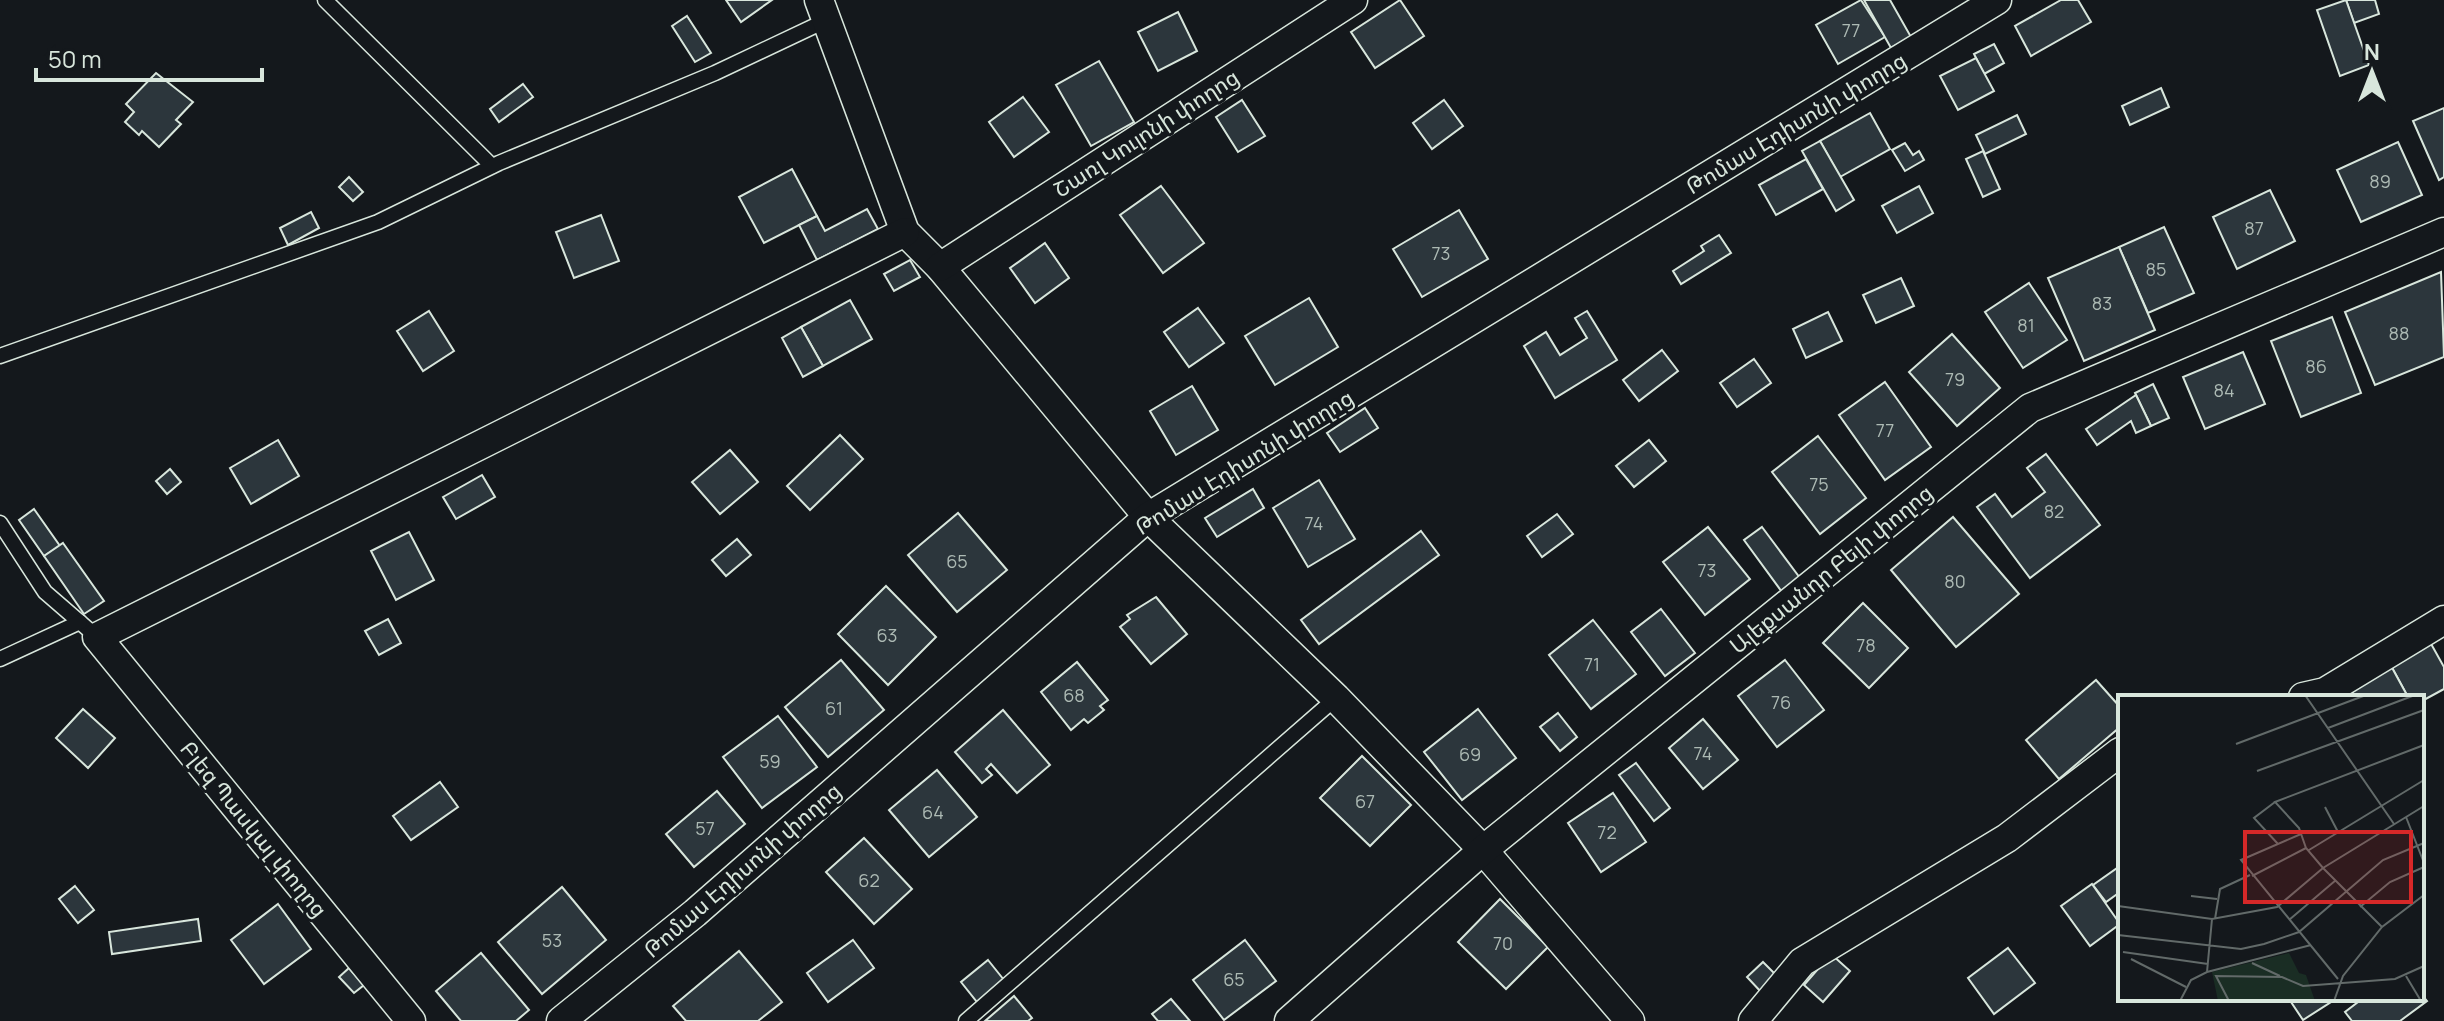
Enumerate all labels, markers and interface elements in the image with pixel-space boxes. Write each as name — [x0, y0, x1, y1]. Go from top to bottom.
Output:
house number: 77 — [1842, 18, 1860, 42]
scale bar — [36, 32, 262, 82]
north arrow — [2332, 32, 2412, 112]
text: N — [2364, 37, 2380, 67]
text: 50 m — [48, 42, 102, 75]
street label: Թոմաս Էդիսոնի փողոց — [1680, 45, 1912, 201]
street label: Շառլ Կուլոնի փողոց — [1047, 62, 1245, 204]
house number: 89 — [2369, 169, 2391, 193]
house number: 87 — [2244, 216, 2264, 240]
house number: 73 — [1432, 241, 1451, 265]
house number: 85 — [2146, 257, 2166, 281]
house number: 83 — [2092, 291, 2112, 315]
house number: 81 — [2017, 313, 2035, 337]
house number: 88 — [2389, 321, 2409, 345]
house number: 86 — [2305, 354, 2327, 378]
house number: 79 — [1945, 367, 1965, 391]
house number: 84 — [2213, 378, 2235, 402]
street label: Թոմաս Էդիսոնի փողոց — [1129, 382, 1359, 542]
house number: 77 — [1876, 418, 1894, 442]
house number: 75 — [1809, 472, 1829, 496]
street label: Ալեքսանդր Բելի փողոց — [1723, 478, 1939, 660]
house number: 82 — [2044, 499, 2064, 523]
house number: 74 — [1305, 511, 1323, 535]
house number: 65 — [946, 549, 968, 573]
house number: 73 — [1698, 558, 1717, 582]
house number: 80 — [1944, 569, 1966, 593]
house number: 63 — [876, 623, 898, 647]
house number: 78 — [1856, 633, 1876, 657]
house number: 71 — [1584, 652, 1600, 676]
house number: 68 — [1063, 683, 1085, 707]
house number: 76 — [1771, 690, 1791, 714]
inset map — [2118, 695, 2424, 1001]
house number: 61 — [825, 696, 843, 720]
street label: Բլեզ Պասկալ փողոց — [173, 735, 335, 923]
house number: 74 — [1694, 741, 1712, 765]
house number: 69 — [1459, 742, 1481, 766]
house number: 59 — [759, 749, 781, 773]
street label: Թոմաս Էդիսոնի փողոց — [637, 776, 847, 964]
house number: 67 — [1355, 789, 1375, 813]
house number: 64 — [922, 800, 944, 824]
house number: 57 — [695, 816, 715, 840]
house number: 72 — [1597, 820, 1617, 844]
house number: 62 — [858, 868, 880, 892]
house number: 53 — [542, 928, 562, 952]
house number: 70 — [1493, 931, 1513, 955]
house number: 65 — [1223, 967, 1245, 991]

